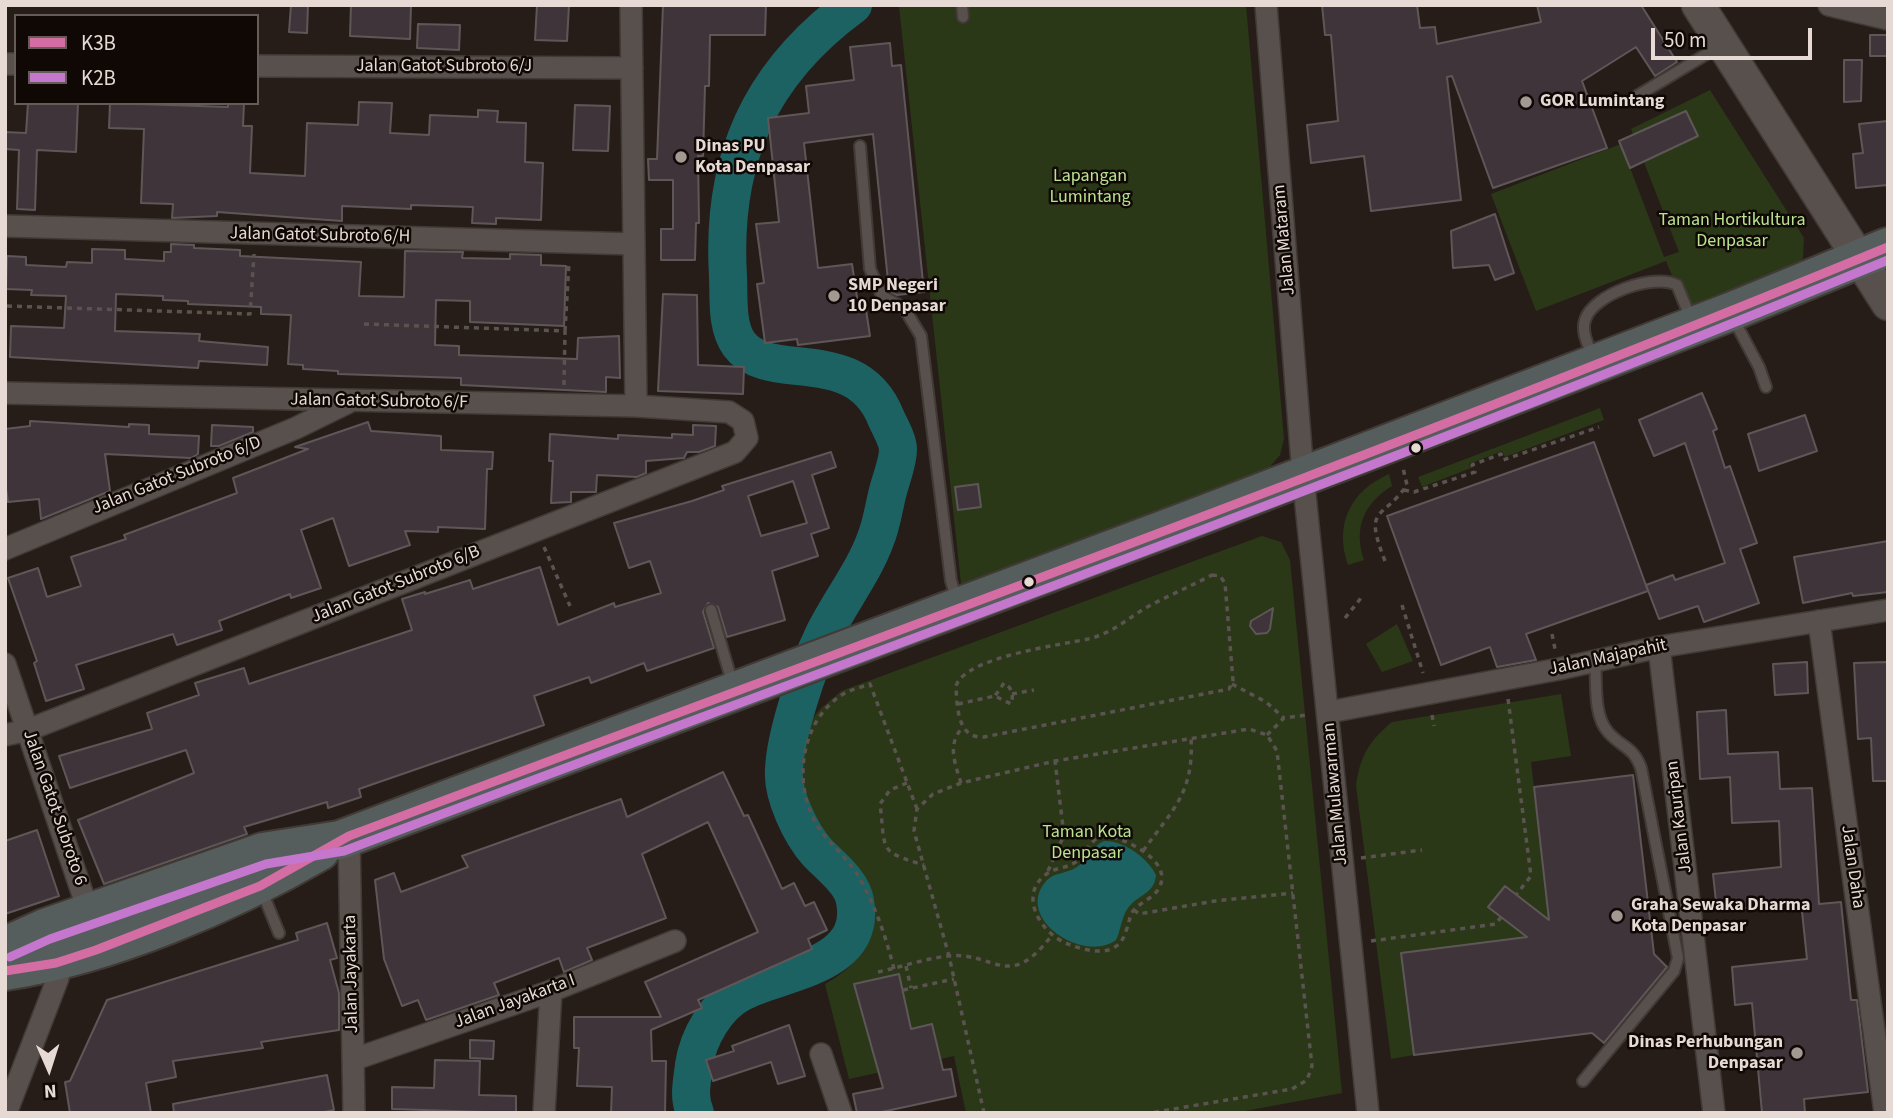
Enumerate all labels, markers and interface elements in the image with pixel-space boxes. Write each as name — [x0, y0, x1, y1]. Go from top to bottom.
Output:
legend — [14, 14, 259, 105]
scale bar — [1655, 14, 1816, 58]
text: 50 m — [1664, 25, 1706, 55]
text: K3B — [81, 28, 116, 58]
street label: Jalan Gatot Subroto 6/J — [356, 56, 532, 78]
text: K2B — [81, 63, 116, 93]
place label: GOR Lumintang — [1540, 91, 1664, 113]
marker: GOR Lumintang — [1518, 94, 1534, 110]
place label: Dinas PU Kota Denpasar — [695, 136, 810, 178]
marker: Dinas PU Kota Denpasar — [673, 149, 689, 165]
park label: Lapangan Lumintang — [1049, 166, 1131, 208]
street label: Jalan Mataram — [1269, 184, 1301, 296]
park label: Taman Hortikultura Denpasar — [1659, 210, 1805, 252]
street label: Jalan Gatot Subroto 6/H — [229, 224, 411, 248]
place label: SMP Negeri 10 Denpasar — [848, 275, 946, 318]
marker: SMP Negeri 10 Denpasar — [826, 288, 842, 304]
street label: Jalan Gatot Subroto 6/F — [290, 390, 468, 414]
street label: Jalan Gatot Subroto 6/D — [89, 432, 265, 520]
unlabelled marker — [1409, 441, 1423, 455]
street label: Jalan Gatot Subroto 6/B — [309, 541, 483, 629]
unlabelled marker — [1022, 575, 1036, 589]
street label: Jalan Majapahit — [1547, 635, 1669, 681]
street label: Jalan Mulawarman — [1319, 722, 1353, 866]
street label: Jalan Gatot Subroto 6 — [17, 728, 91, 888]
street label: Jalan Kauripan — [1662, 759, 1698, 875]
park label: Taman Kota Denpasar — [1042, 822, 1132, 864]
street label: Jalan Daha — [1835, 824, 1869, 910]
place label: Graha Sewaka Dharma Kota Denpasar — [1631, 895, 1811, 937]
marker: Graha Sewaka Dharma Kota Denpasar — [1609, 908, 1625, 924]
street label: Jalan Jayakarta — [340, 915, 364, 1033]
street label: Jalan Jayakarta I — [452, 970, 578, 1034]
place label: Dinas Perhubungan Denpasar — [1628, 1032, 1783, 1074]
north arrow — [14, 1034, 84, 1104]
marker: Dinas Perhubungan Denpasar — [1789, 1045, 1805, 1061]
text: N — [43, 1077, 57, 1104]

